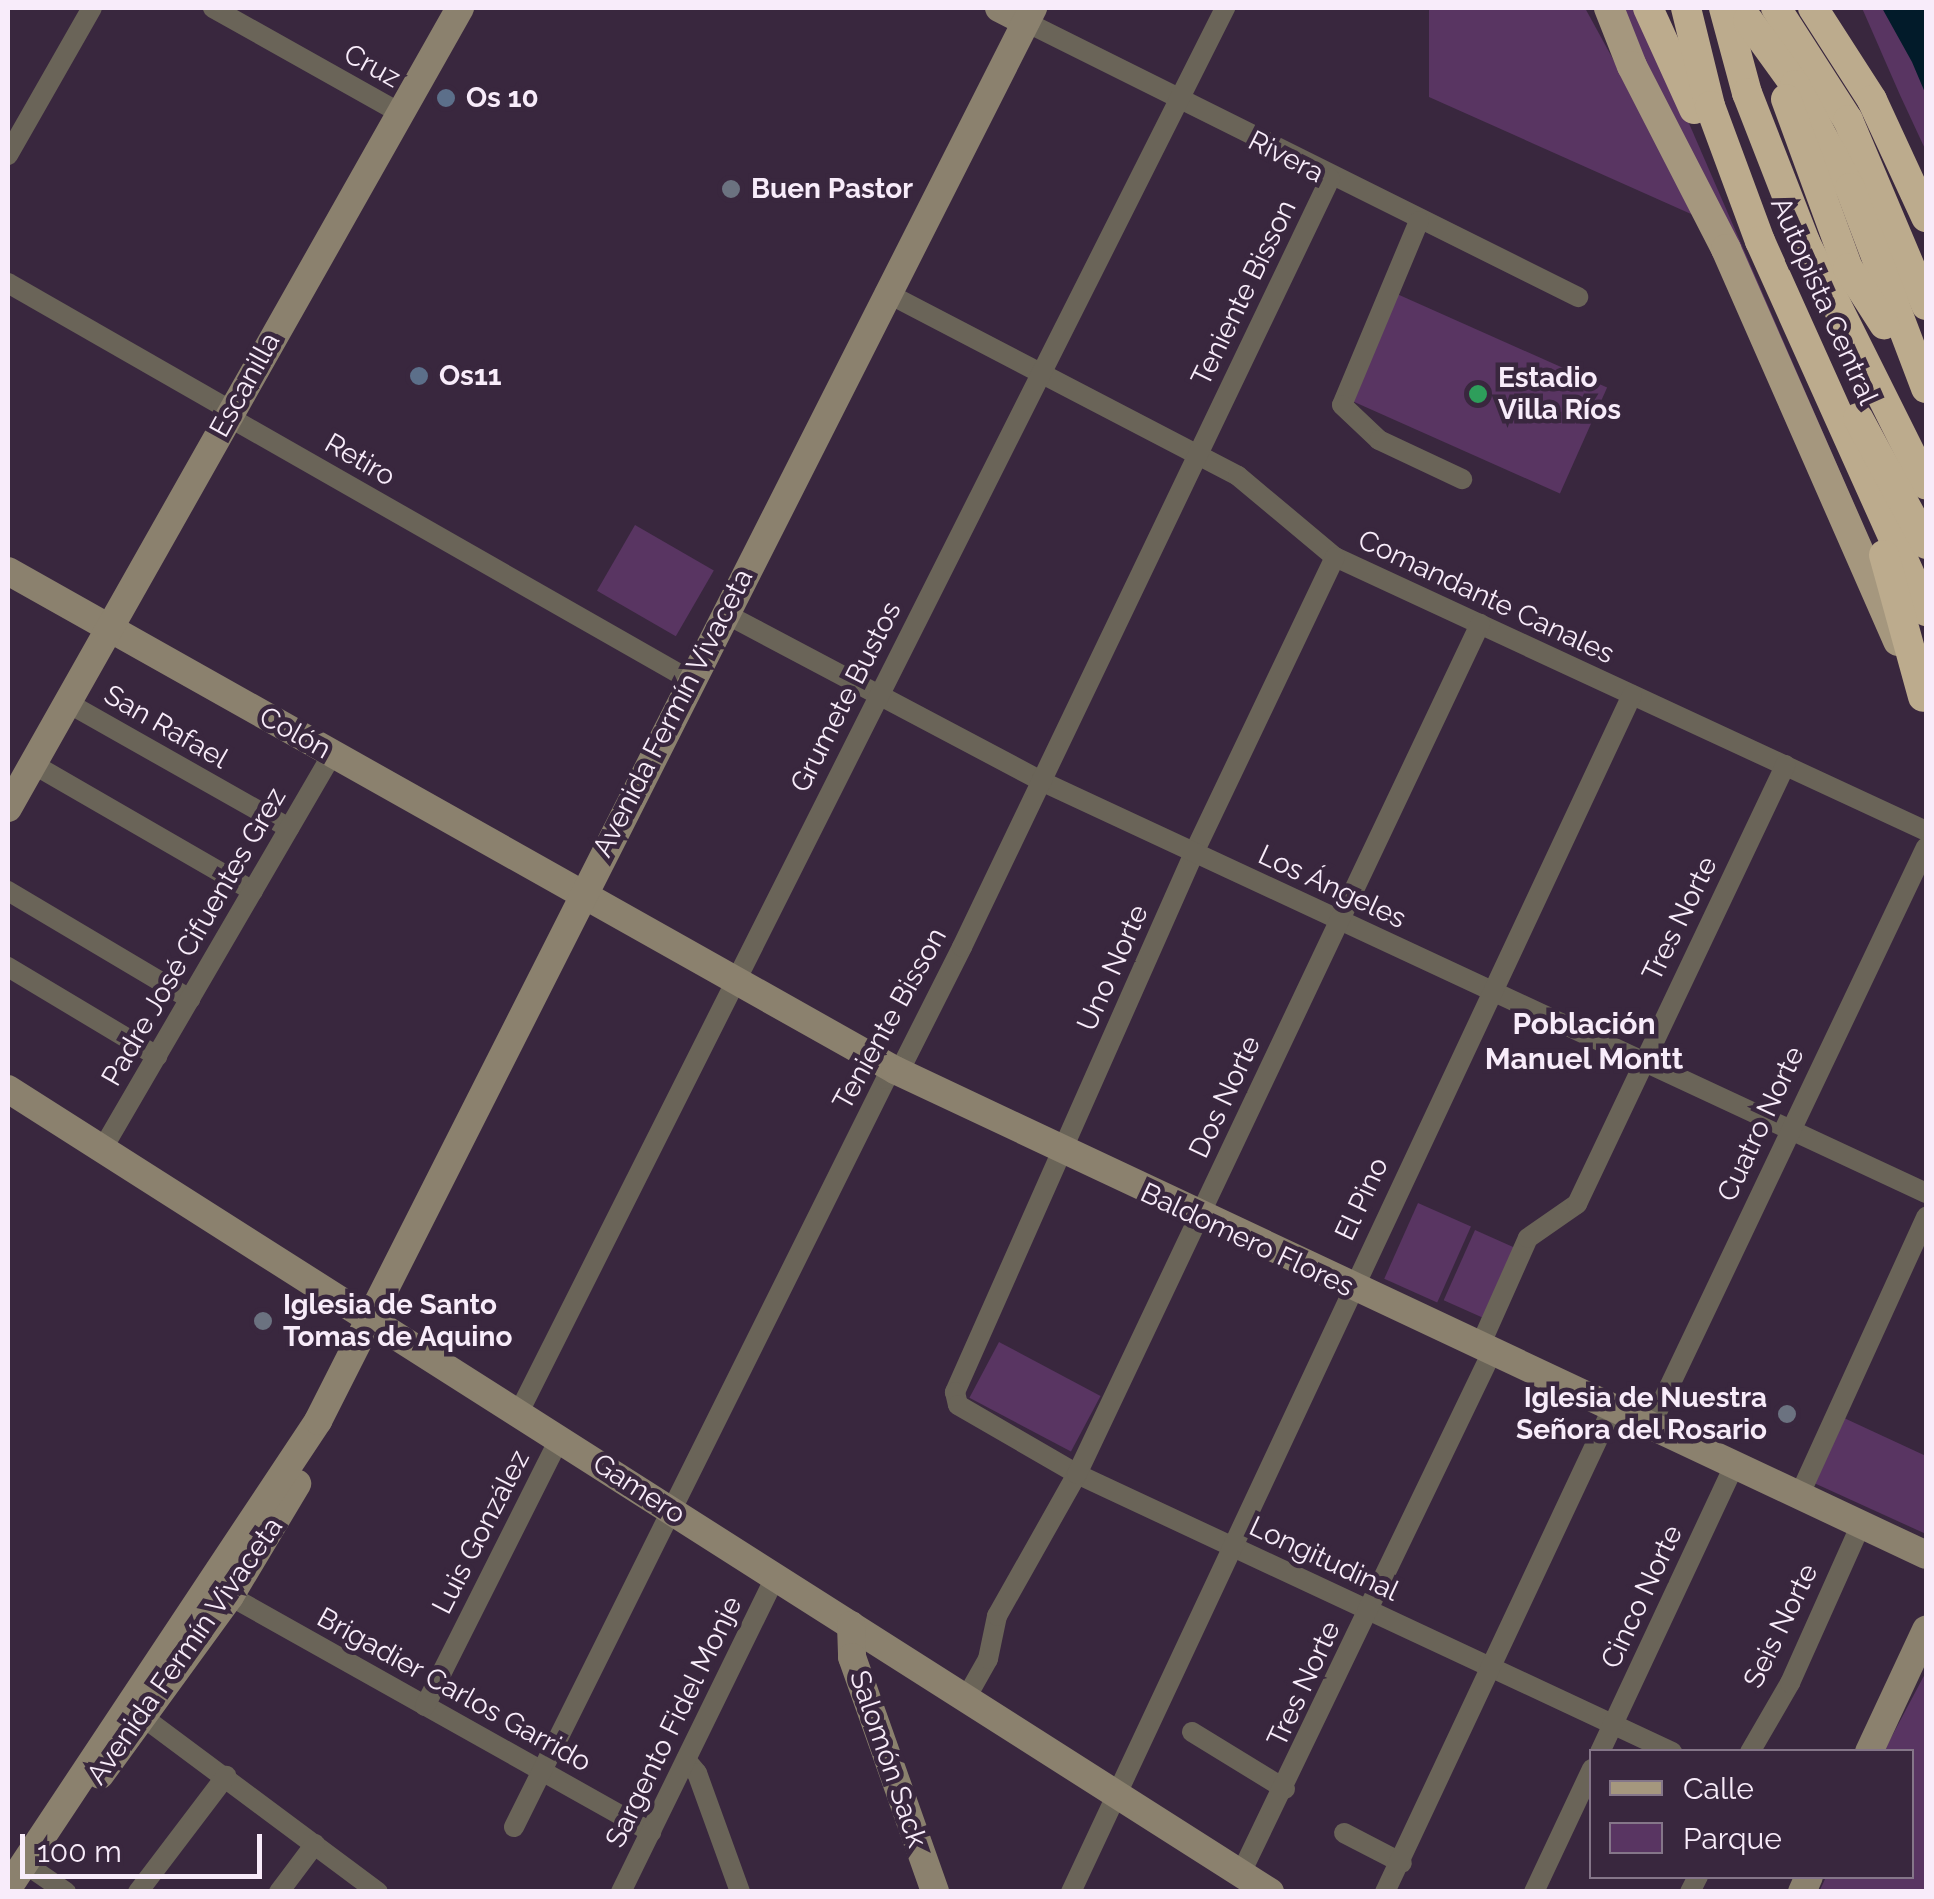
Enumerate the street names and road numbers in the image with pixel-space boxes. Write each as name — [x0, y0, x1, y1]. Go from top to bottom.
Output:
street label: Cruz — [338, 37, 406, 95]
street label: Rivera — [1243, 124, 1329, 190]
street label: Autopista Central — [1763, 192, 1885, 410]
street label: Teniente Bisson — [1184, 194, 1304, 392]
street label: Escanilla — [203, 327, 287, 443]
street label: Retiro — [319, 427, 401, 493]
street label: Comandante Canales — [1353, 523, 1619, 671]
street label: Avenida Fermín Vivaceta — [586, 563, 760, 863]
street label: Grumete Bustos — [784, 596, 908, 798]
street label: San Rafael — [98, 678, 234, 776]
street label: Colón — [253, 700, 337, 766]
street label: Padre José Cifuentes Grez — [95, 782, 293, 1092]
street label: Los Ángeles — [1252, 838, 1412, 936]
street label: Tres Norte — [1635, 851, 1725, 987]
street label: Uno Norte — [1070, 900, 1156, 1036]
street label: Teniente Bisson — [826, 922, 954, 1116]
street label: Dos Norte — [1182, 1031, 1268, 1163]
street label: Cuatro Norte — [1710, 1041, 1812, 1207]
street label: El Pino — [1328, 1152, 1396, 1246]
street label: Baldomero Flores — [1135, 1176, 1359, 1304]
street label: Luis González — [425, 1444, 537, 1620]
street label: Gamero — [586, 1447, 692, 1531]
street label: Longitudinal — [1244, 1510, 1404, 1608]
street label: Avenida Fermín Vivaceta — [80, 1511, 290, 1791]
street label: Cinco Norte — [1594, 1520, 1690, 1674]
street label: Seis Norte — [1737, 1559, 1825, 1693]
street label: Sargento Fidel Monje — [598, 1591, 750, 1853]
street label: Brigadier Carlos Garrido — [311, 1601, 597, 1779]
street label: Tres Norte — [1260, 1616, 1348, 1752]
street label: Salomón Sack — [842, 1666, 934, 1852]

